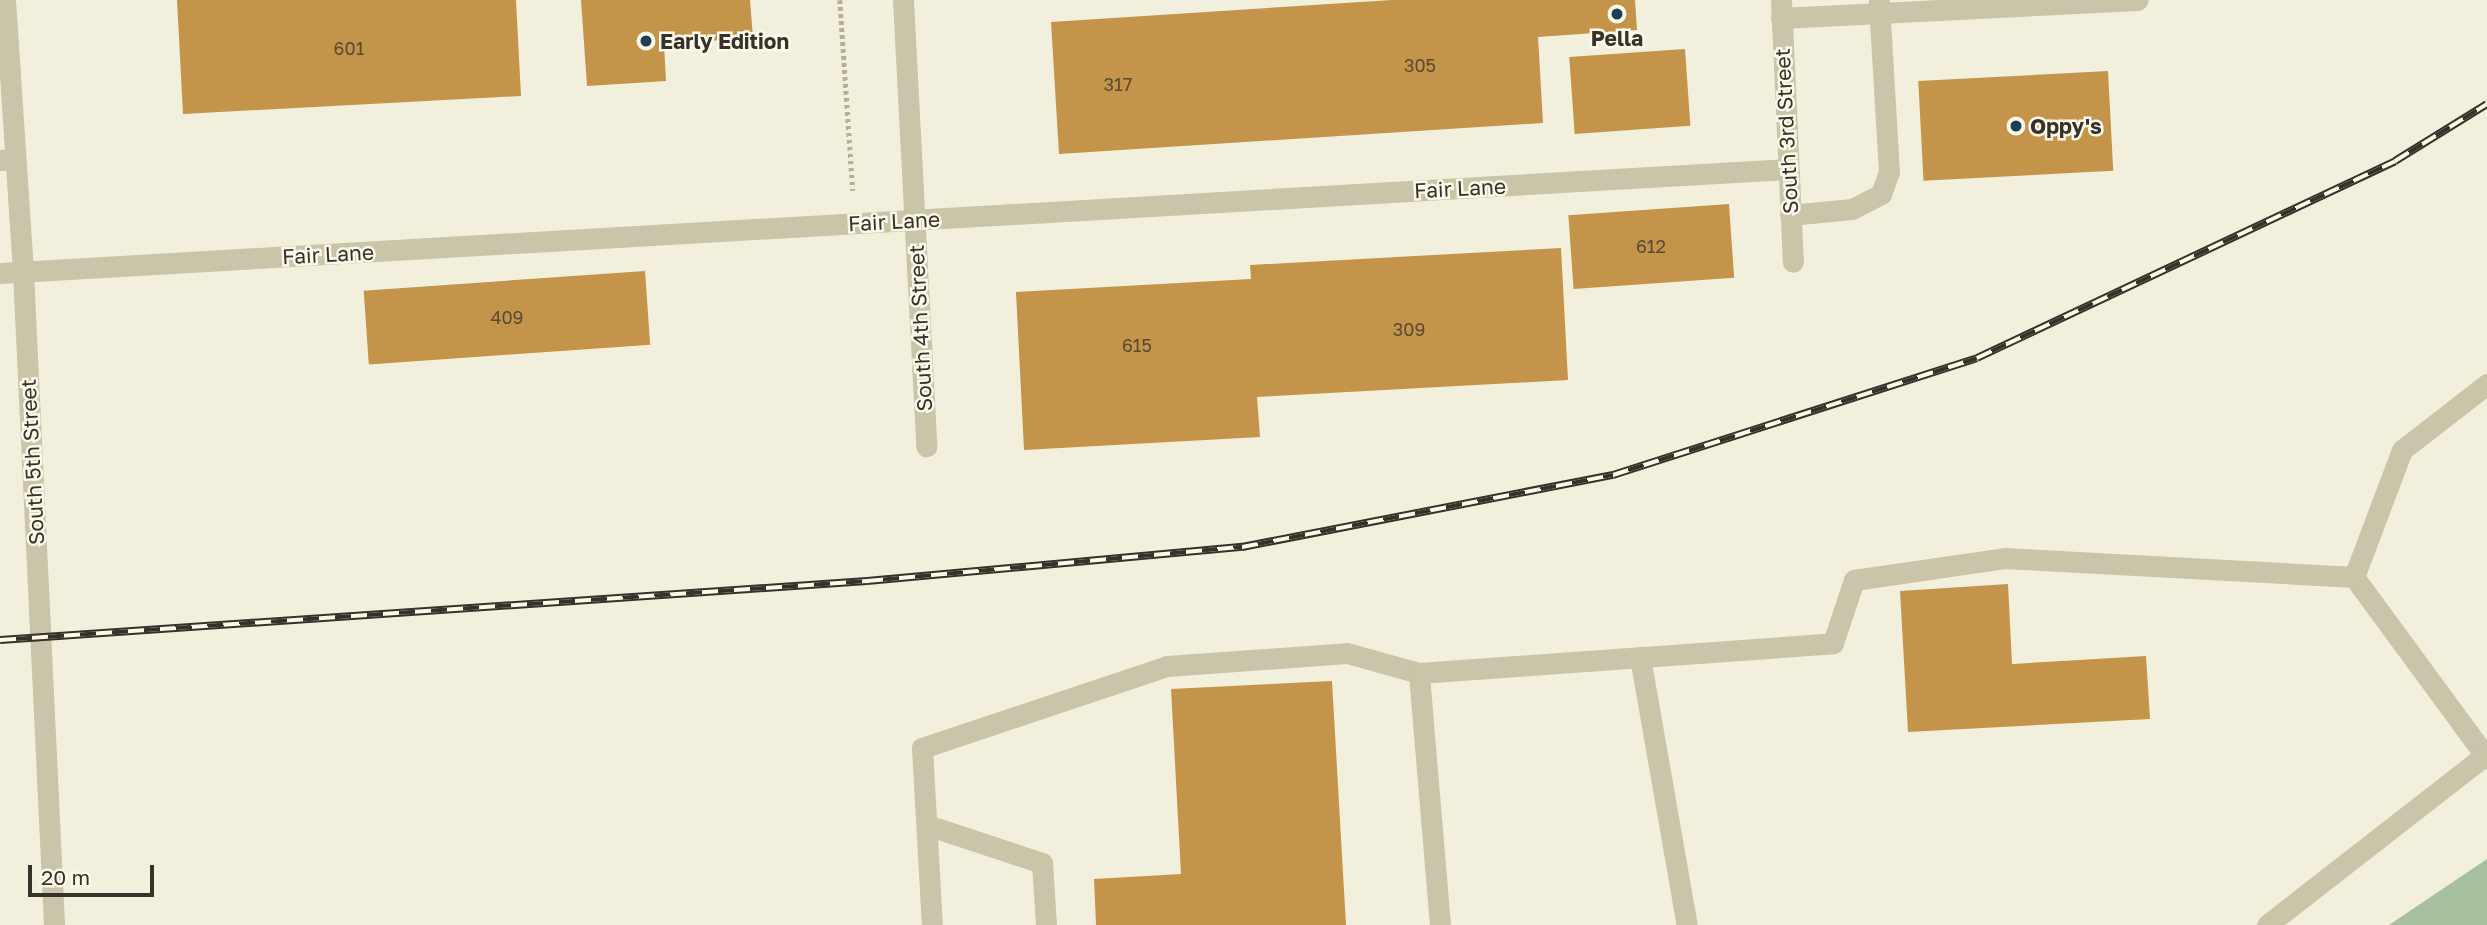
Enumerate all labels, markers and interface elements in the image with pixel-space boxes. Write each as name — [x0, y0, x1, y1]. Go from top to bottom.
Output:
marker: Pella — [1609, 6, 1625, 22]
place label: Pella — [1591, 25, 1643, 51]
place label: Early Edition — [660, 28, 789, 54]
marker: Early Edition — [638, 33, 654, 49]
house number: 601 — [334, 37, 364, 59]
street label: South 3rd Street — [1769, 48, 1803, 214]
house number: 305 — [1404, 54, 1436, 76]
house number: 317 — [1104, 73, 1132, 95]
place label: Oppy's — [2030, 113, 2102, 139]
marker: Oppy's — [2008, 118, 2024, 134]
street label: Fair Lane — [1413, 173, 1507, 203]
street label: Fair Lane — [847, 206, 941, 236]
house number: 612 — [1636, 235, 1666, 257]
street label: Fair Lane — [281, 239, 375, 269]
street label: South 4th Street — [903, 244, 937, 412]
house number: 409 — [490, 306, 524, 328]
house number: 309 — [1393, 318, 1425, 340]
house number: 615 — [1122, 334, 1152, 356]
street label: South 5th Street — [15, 378, 49, 546]
scale bar — [32, 852, 158, 896]
text: 20 m — [41, 864, 90, 890]

